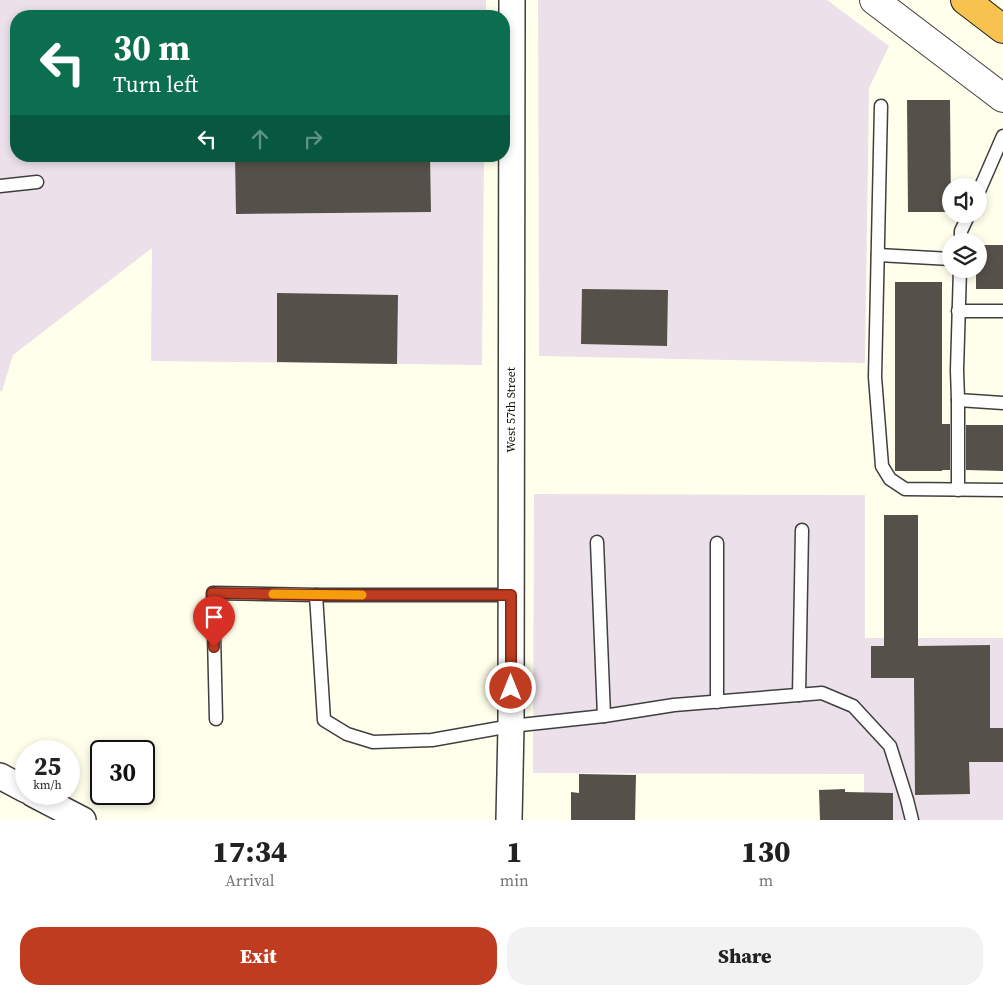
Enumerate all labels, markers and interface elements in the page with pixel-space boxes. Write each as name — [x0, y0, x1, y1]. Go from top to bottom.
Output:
text: 30 m — [113, 24, 190, 72]
icon: left — [30, 30, 95, 95]
text: Turn left — [113, 69, 198, 99]
icon: left — [193, 125, 221, 153]
icon: ahead — [246, 125, 274, 153]
icon: right — [299, 125, 327, 153]
map controls — [942, 178, 987, 278]
button: sound — [942, 178, 987, 223]
button: layers — [942, 233, 987, 278]
street label: West 57th Street — [503, 367, 519, 453]
pin — [193, 596, 235, 647]
icon: arrive — [200, 603, 228, 631]
position arrow — [484, 661, 536, 713]
speed limit sign: 30 — [90, 740, 155, 805]
text: 25 — [34, 749, 61, 783]
text: km/h — [33, 777, 62, 793]
text: 17:34 — [212, 831, 287, 872]
text: 1 — [506, 831, 523, 872]
text: 130 — [741, 831, 791, 872]
text: Arrival — [225, 869, 275, 891]
text: min — [500, 869, 529, 891]
text: m — [759, 869, 773, 891]
button: Exit — [20, 927, 497, 985]
button: Share — [507, 927, 983, 985]

